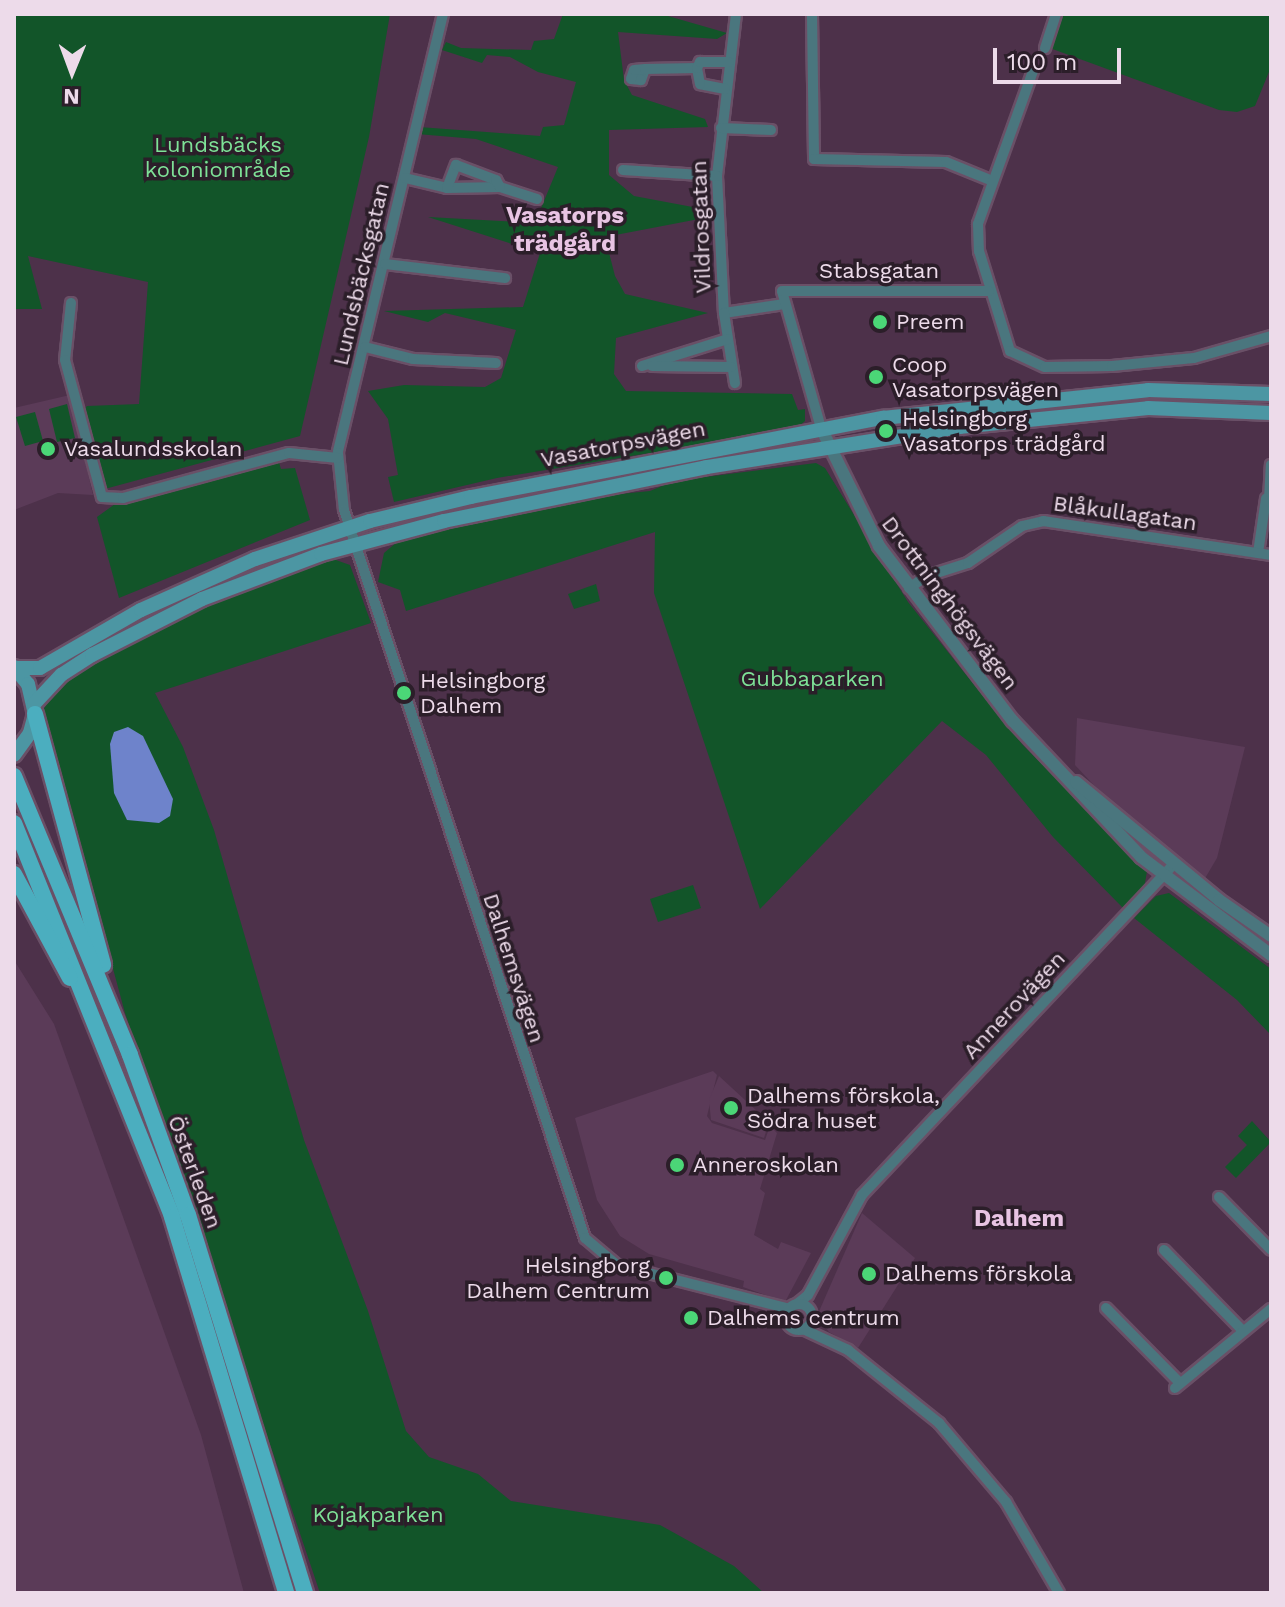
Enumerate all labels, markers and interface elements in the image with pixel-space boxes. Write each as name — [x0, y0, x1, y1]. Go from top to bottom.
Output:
north arrow — [32, 32, 112, 112]
scale bar — [997, 32, 1125, 82]
text: 100 m — [1007, 48, 1077, 76]
text: N — [63, 84, 80, 109]
park label: Lundsbäcks koloniområde — [145, 131, 291, 182]
street label: Vildrosgatan — [685, 160, 717, 294]
street label: Lundsbäcksgatan — [327, 180, 395, 368]
district label: Vasatorps trädgård — [506, 202, 624, 258]
street label: Stabsgatan — [819, 258, 939, 284]
place label: Preem — [896, 309, 964, 335]
marker: Preem — [871, 313, 889, 331]
place label: Coop Vasatorpsvägen — [892, 351, 1059, 402]
marker: Coop Vasatorpsvägen — [867, 368, 885, 386]
place label: Helsingborg Vasatorps trädgård — [902, 405, 1106, 456]
street label: Vasatorpsvägen — [538, 415, 708, 473]
marker: Helsingborg Vasatorps trädgård — [877, 422, 895, 440]
place label: Vasalundsskolan — [64, 436, 242, 462]
marker: Vasalundsskolan — [39, 440, 57, 458]
street label: Blåkullagatan — [1052, 490, 1198, 536]
street label: Drottninghögsvägen — [876, 511, 1024, 695]
park label: Gubbaparken — [740, 666, 884, 692]
place label: Helsingborg Dalhem — [420, 667, 545, 718]
marker: Helsingborg Dalhem — [395, 684, 413, 702]
street label: Dalhemsvägen — [477, 890, 551, 1046]
street label: Annerovägen — [957, 946, 1071, 1064]
place label: Dalhems förskola, Södra huset — [747, 1082, 940, 1134]
marker: Dalhems förskola, Södra huset — [722, 1099, 740, 1117]
street label: Österleden — [162, 1112, 228, 1232]
place label: Anneroskolan — [693, 1152, 839, 1178]
marker: Anneroskolan — [668, 1156, 686, 1174]
district label: Dalhem — [974, 1205, 1064, 1233]
place label: Helsingborg Dalhem Centrum — [466, 1252, 650, 1304]
place label: Dalhems förskola — [885, 1261, 1073, 1287]
marker: Dalhems förskola — [860, 1265, 878, 1283]
marker: Helsingborg Dalhem Centrum — [657, 1269, 675, 1287]
place label: Dalhems centrum — [707, 1305, 900, 1331]
marker: Dalhems centrum — [682, 1309, 700, 1327]
park label: Kojakparken — [312, 1502, 444, 1528]

